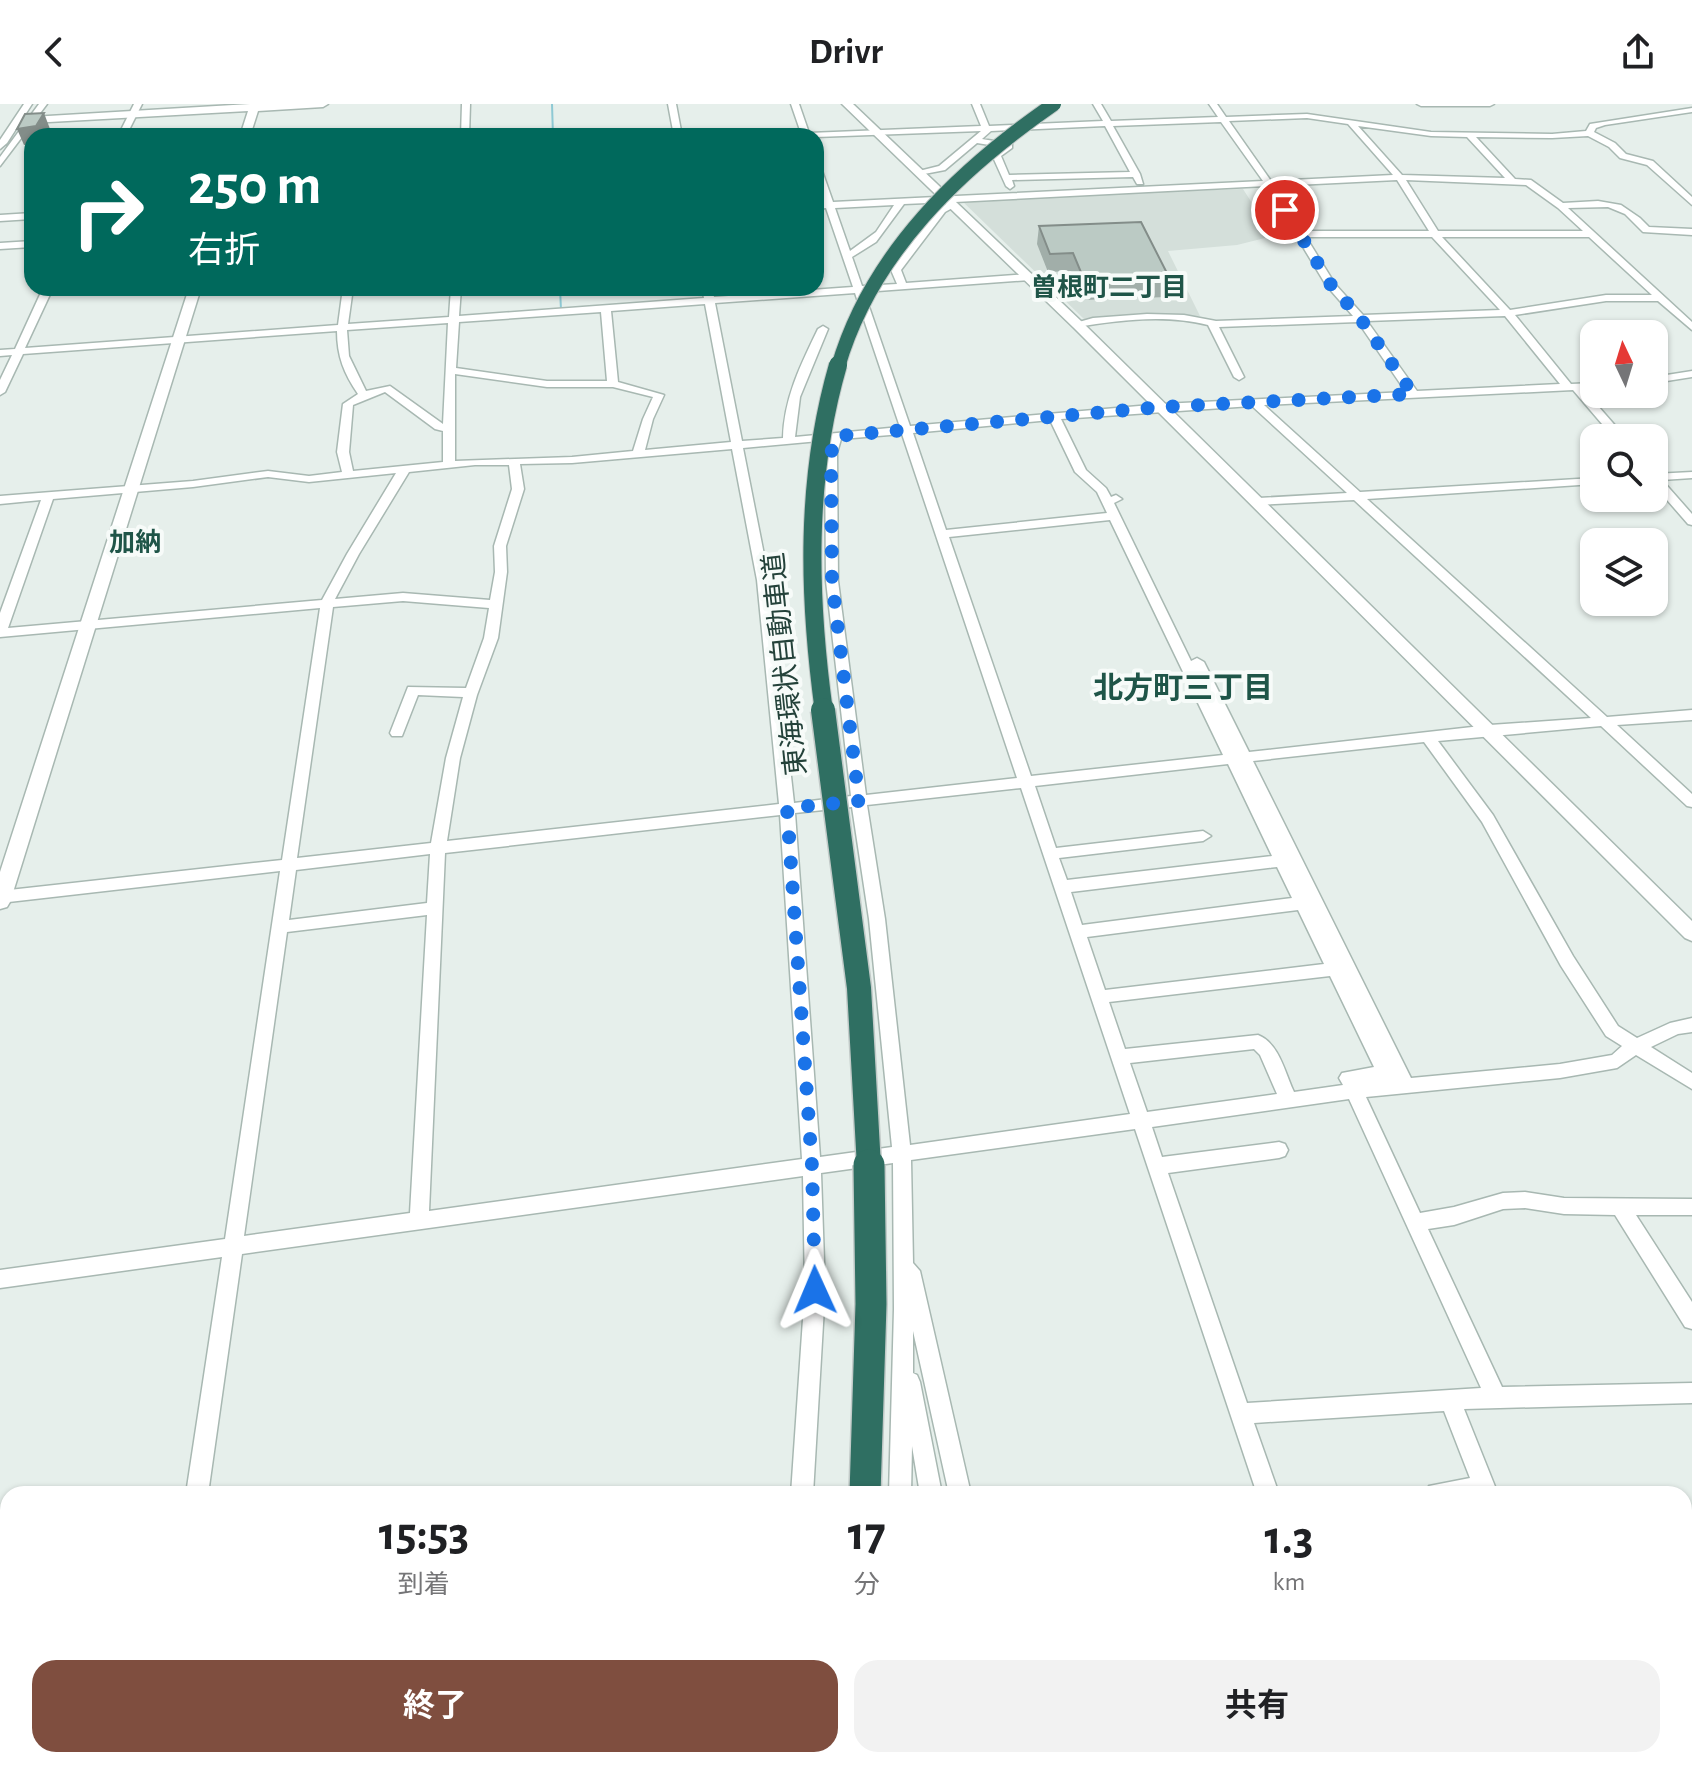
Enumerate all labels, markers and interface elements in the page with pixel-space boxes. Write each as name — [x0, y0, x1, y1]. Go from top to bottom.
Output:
icon: back — [32, 30, 76, 74]
icon: share — [1616, 30, 1660, 74]
text: Drivr — [809, 34, 883, 70]
text: 250 m — [188, 158, 321, 214]
icon: right — [56, 160, 160, 264]
pin — [1251, 176, 1319, 244]
icon: arrive — [1263, 188, 1307, 232]
text: 右折 — [188, 233, 260, 269]
district label: 曽根町二丁目 — [1031, 273, 1187, 301]
north arrow — [1580, 320, 1668, 408]
map controls — [1580, 320, 1668, 616]
button: search — [1580, 424, 1668, 512]
district label: 加納 — [109, 528, 161, 556]
button: layers — [1580, 528, 1668, 616]
street label: 東海環状自動車道 — [758, 551, 812, 777]
district label: 北方町三丁目 — [1093, 672, 1273, 704]
position arrow — [773, 1248, 857, 1332]
text: 15:53 — [379, 1511, 469, 1559]
text: 17 — [848, 1511, 886, 1559]
text: 1.3 — [1264, 1515, 1313, 1563]
text: km — [1273, 1569, 1305, 1595]
text: 到着 — [398, 1572, 450, 1598]
text: 分 — [854, 1572, 880, 1598]
button: 終了 — [32, 1660, 838, 1752]
button: 共有 — [854, 1660, 1660, 1752]

